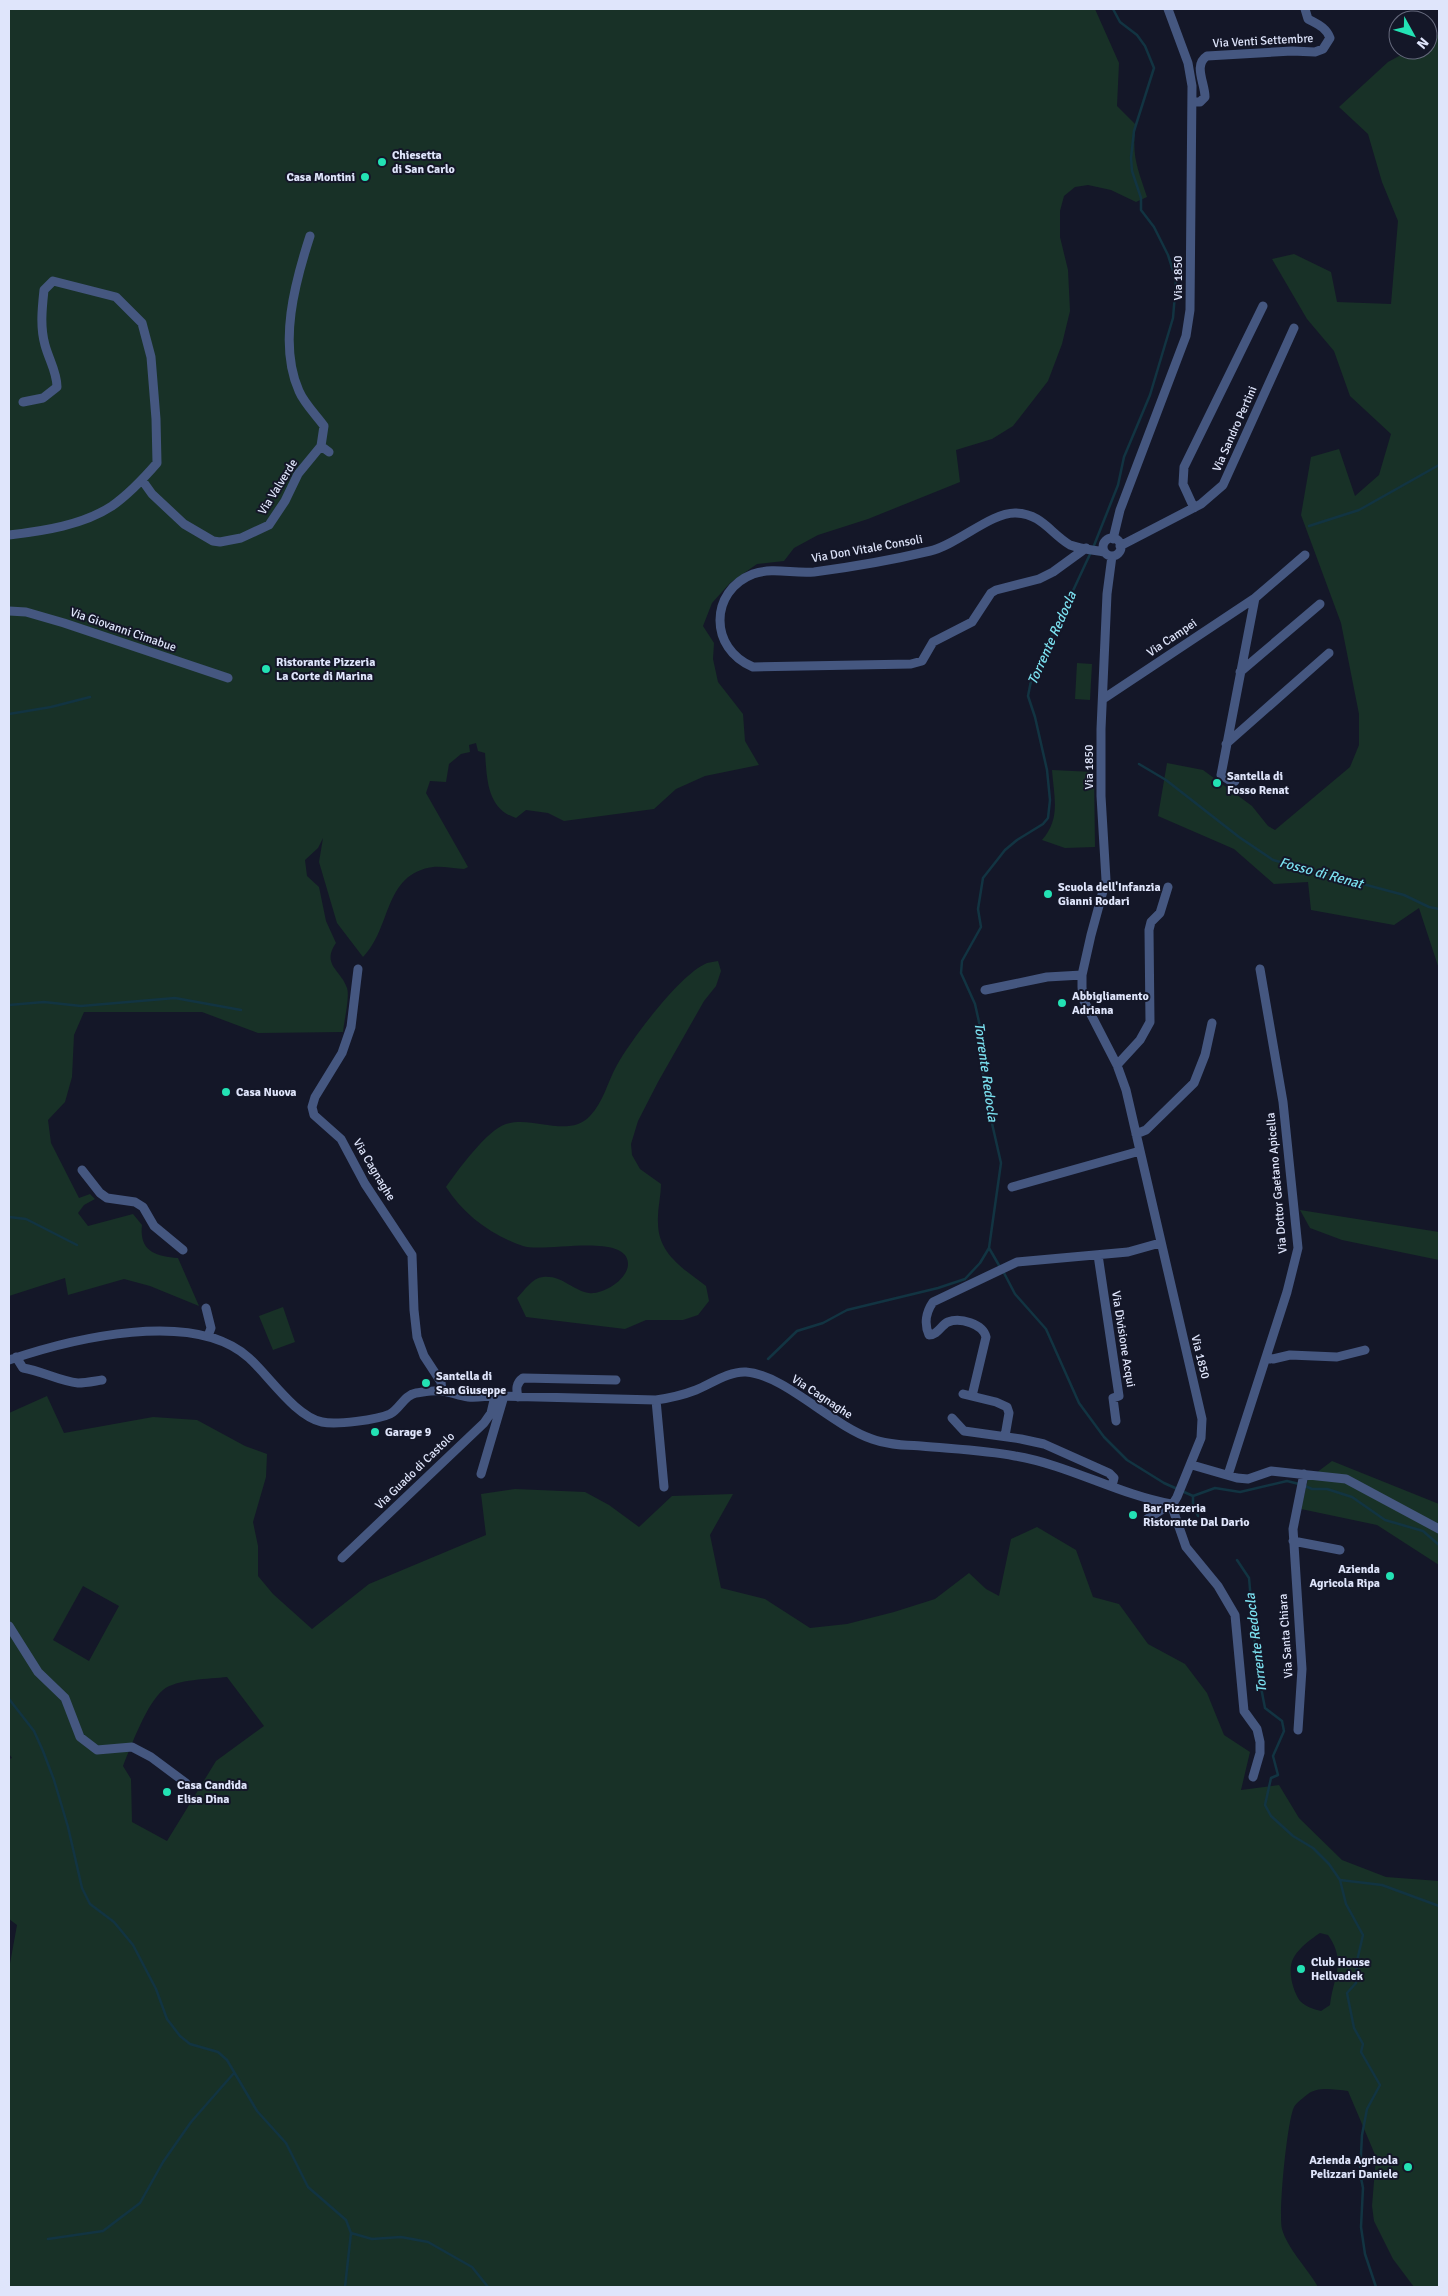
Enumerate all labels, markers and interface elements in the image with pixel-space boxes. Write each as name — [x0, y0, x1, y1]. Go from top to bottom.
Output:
north arrow — [1388, 10, 1438, 60]
street label: Via Venti Settembre — [1212, 31, 1314, 51]
text: N — [1413, 34, 1432, 52]
place label: Chiesetta di San Carlo — [392, 148, 455, 177]
marker: Chiesetta di San Carlo — [376, 156, 388, 168]
place label: Casa Montini — [286, 170, 355, 185]
marker: Casa Montini — [359, 171, 371, 183]
street label: Via 1850 — [1171, 256, 1186, 300]
street label: Via Sandro Pertini — [1209, 384, 1261, 474]
street label: Via Valverde — [255, 456, 301, 518]
street label: Via Don Vitale Consoli — [810, 532, 924, 566]
water label: Torrente Redocla — [1024, 588, 1081, 687]
street label: Via Giovanni Cimabue — [68, 605, 178, 655]
street label: Via Campei — [1144, 616, 1200, 660]
place label: Ristorante Pizzeria La Corte di Marina — [276, 655, 375, 684]
marker: Ristorante Pizzeria La Corte di Marina — [260, 663, 272, 675]
street label: Via 1850 — [1082, 745, 1097, 789]
place label: Santella di Fosso Renat — [1227, 769, 1290, 798]
marker: Santella di Fosso Renat — [1211, 777, 1223, 789]
water label: Fosso di Renat — [1277, 854, 1367, 893]
place label: Scuola dell'Infanzia Gianni Rodari — [1058, 880, 1161, 909]
marker: Scuola dell'Infanzia Gianni Rodari — [1042, 888, 1054, 900]
place label: Abbigliamento Adriana — [1072, 989, 1149, 1018]
marker: Abbigliamento Adriana — [1056, 997, 1068, 1009]
water label: Torrente Redocla — [971, 1021, 1002, 1124]
place label: Casa Nuova — [236, 1085, 297, 1100]
marker: Casa Nuova — [220, 1086, 232, 1098]
street label: Via Dottor Gaetano Apicella — [1263, 1112, 1291, 1254]
street label: Via Cagnaghe — [350, 1136, 398, 1204]
street label: Via Divisione Acqui — [1108, 1290, 1138, 1388]
street label: Via 1850 — [1187, 1333, 1213, 1381]
place label: Santella di San Giuseppe — [436, 1369, 506, 1398]
street label: Via Cagnaghe — [789, 1372, 855, 1422]
marker: Santella di San Giuseppe — [420, 1377, 432, 1389]
place label: Garage 9 — [385, 1425, 432, 1440]
marker: Garage 9 — [369, 1426, 381, 1438]
street label: Via Guado di Castolo — [372, 1429, 458, 1513]
place label: Bar Pizzeria Ristorante Dal Dario — [1143, 1501, 1250, 1530]
marker: Bar Pizzeria Ristorante Dal Dario — [1127, 1509, 1139, 1521]
place label: Azienda Agricola Ripa — [1309, 1562, 1380, 1591]
marker: Azienda Agricola Ripa — [1384, 1570, 1396, 1582]
water label: Torrente Redocla — [1241, 1591, 1271, 1694]
street label: Via Santa Chiara — [1276, 1593, 1296, 1679]
place label: Casa Candida Elisa Dina — [177, 1778, 247, 1807]
marker: Casa Candida Elisa Dina — [161, 1786, 173, 1798]
place label: Club House Hellvadek — [1311, 1955, 1370, 1984]
marker: Club House Hellvadek — [1295, 1963, 1307, 1975]
place label: Azienda Agricola Pelizzari Daniele — [1309, 2153, 1398, 2182]
marker: Azienda Agricola Pelizzari Daniele — [1402, 2161, 1414, 2173]

